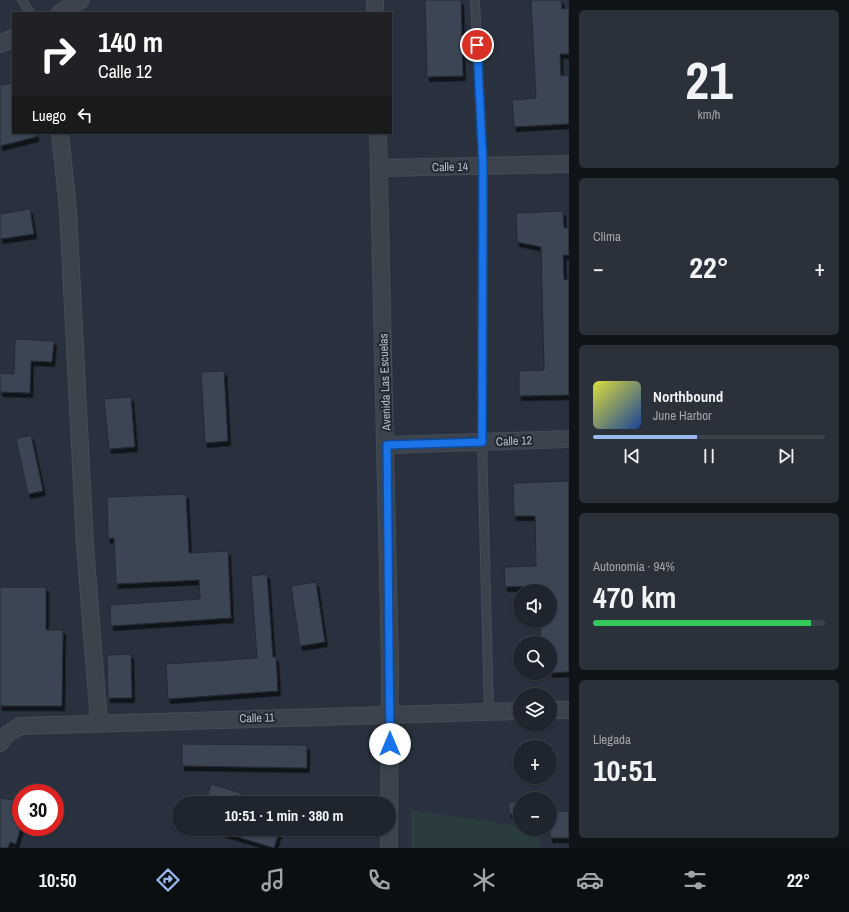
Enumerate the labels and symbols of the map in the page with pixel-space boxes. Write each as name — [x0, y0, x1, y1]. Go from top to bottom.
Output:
pin — [460, 28, 494, 62]
street label: Calle 14 — [432, 159, 469, 175]
street label: Avenida Las Escuelas — [375, 333, 395, 432]
street label: Calle 12 — [496, 432, 532, 450]
street label: Calle 11 — [239, 709, 275, 727]
position arrow — [369, 723, 411, 765]
speed limit sign: 30 — [12, 784, 64, 836]

